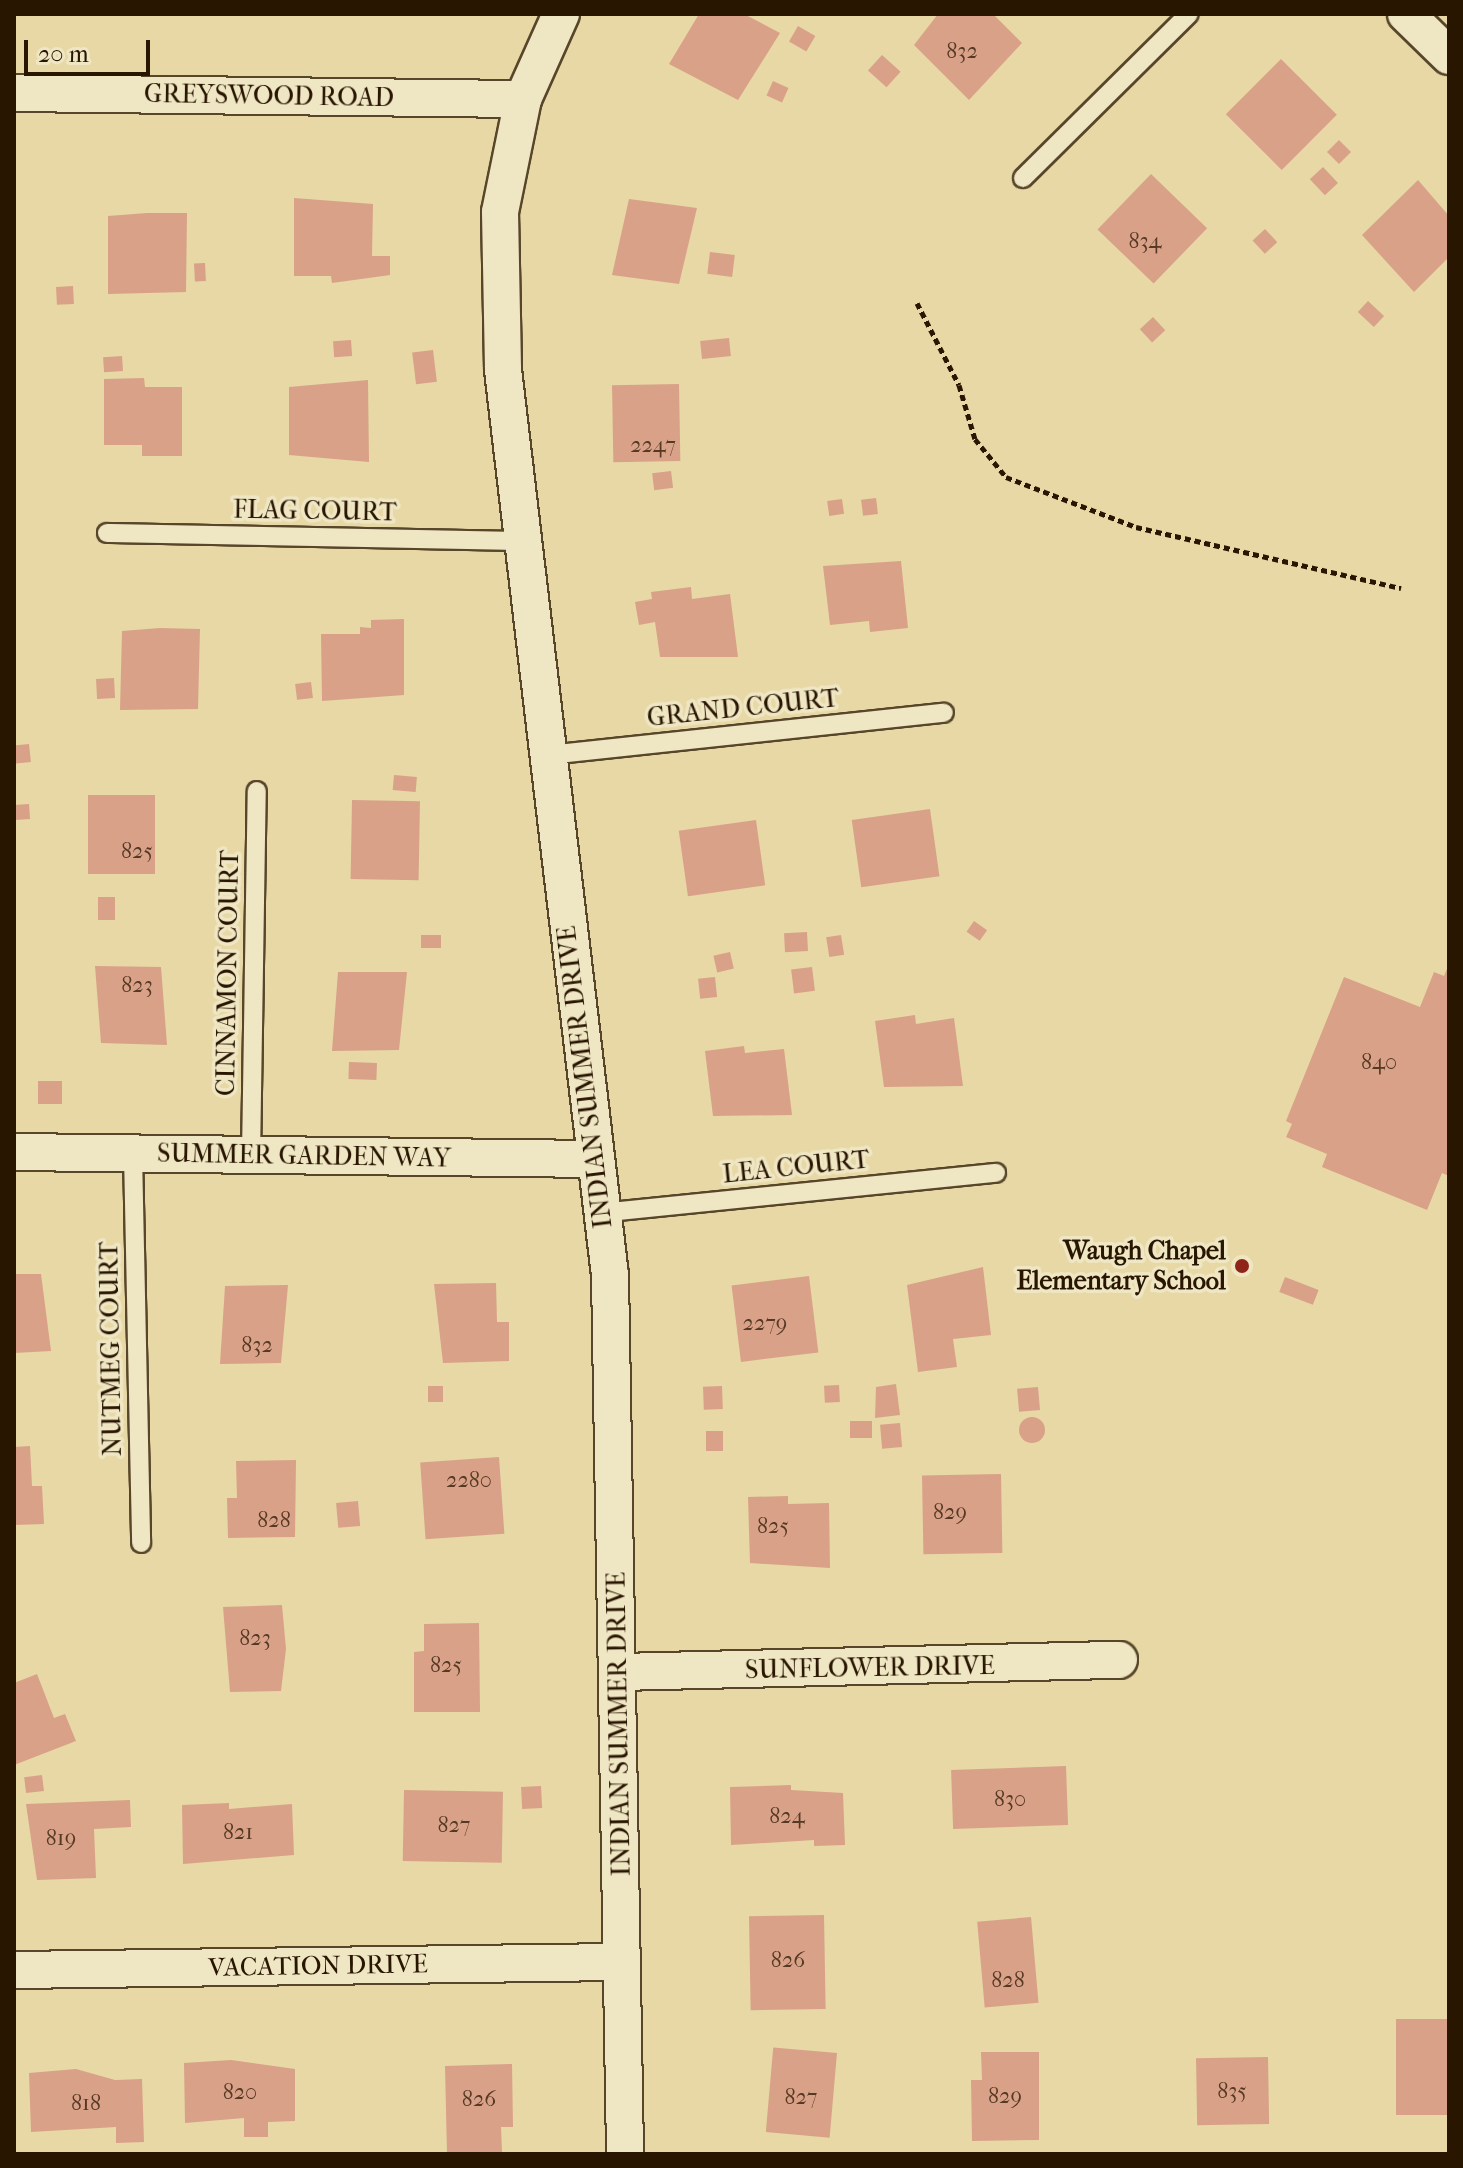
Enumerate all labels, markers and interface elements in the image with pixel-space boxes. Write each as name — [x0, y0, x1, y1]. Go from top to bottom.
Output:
scale bar — [28, 24, 154, 74]
house number: 832 — [946, 39, 978, 65]
text: 20 m — [38, 40, 89, 68]
street label: GREYSWOOD ROAD — [144, 78, 394, 114]
house number: 834 — [1128, 229, 1162, 255]
house number: 2247 — [630, 433, 676, 459]
street label: FLAG COURT — [233, 494, 397, 528]
street label: GRAND COURT — [645, 682, 841, 734]
house number: 825 — [121, 839, 153, 865]
street label: CINNAMON COURT — [210, 850, 246, 1096]
street label: INDIAN SUMMER DRIVE — [551, 924, 619, 1230]
house number: 823 — [121, 973, 153, 999]
house number: 840 — [1361, 1050, 1397, 1076]
street label: SUMMER GARDEN WAY — [157, 1138, 451, 1174]
street label: LEA COURT — [721, 1144, 871, 1190]
place label: Waugh Chapel Elementary School — [1017, 1235, 1226, 1296]
street label: NUTMEG COURT — [94, 1242, 128, 1456]
marker: Waugh Chapel Elementary School — [1233, 1257, 1251, 1275]
house number: 2279 — [743, 1311, 787, 1337]
house number: 832 — [241, 1333, 273, 1359]
house number: 2280 — [446, 1468, 492, 1494]
house number: 829 — [933, 1500, 967, 1526]
house number: 828 — [257, 1508, 291, 1534]
house number: 825 — [757, 1514, 789, 1540]
street label: INDIAN SUMMER DRIVE — [601, 1571, 637, 1877]
house number: 823 — [239, 1626, 271, 1652]
street label: SUNFLOWER DRIVE — [745, 1650, 995, 1686]
house number: 825 — [430, 1653, 462, 1679]
house number: 830 — [994, 1787, 1026, 1813]
house number: 824 — [769, 1804, 805, 1830]
house number: 827 — [438, 1813, 470, 1839]
house number: 821 — [223, 1820, 253, 1846]
house number: 819 — [46, 1826, 76, 1852]
street label: VACATION DRIVE — [208, 1948, 428, 1984]
house number: 826 — [771, 1948, 805, 1974]
house number: 828 — [991, 1968, 1025, 1994]
house number: 835 — [1217, 2079, 1247, 2105]
house number: 820 — [223, 2080, 257, 2106]
house number: 829 — [988, 2084, 1022, 2110]
house number: 827 — [785, 2085, 817, 2111]
house number: 826 — [462, 2087, 496, 2113]
house number: 818 — [71, 2091, 101, 2117]

